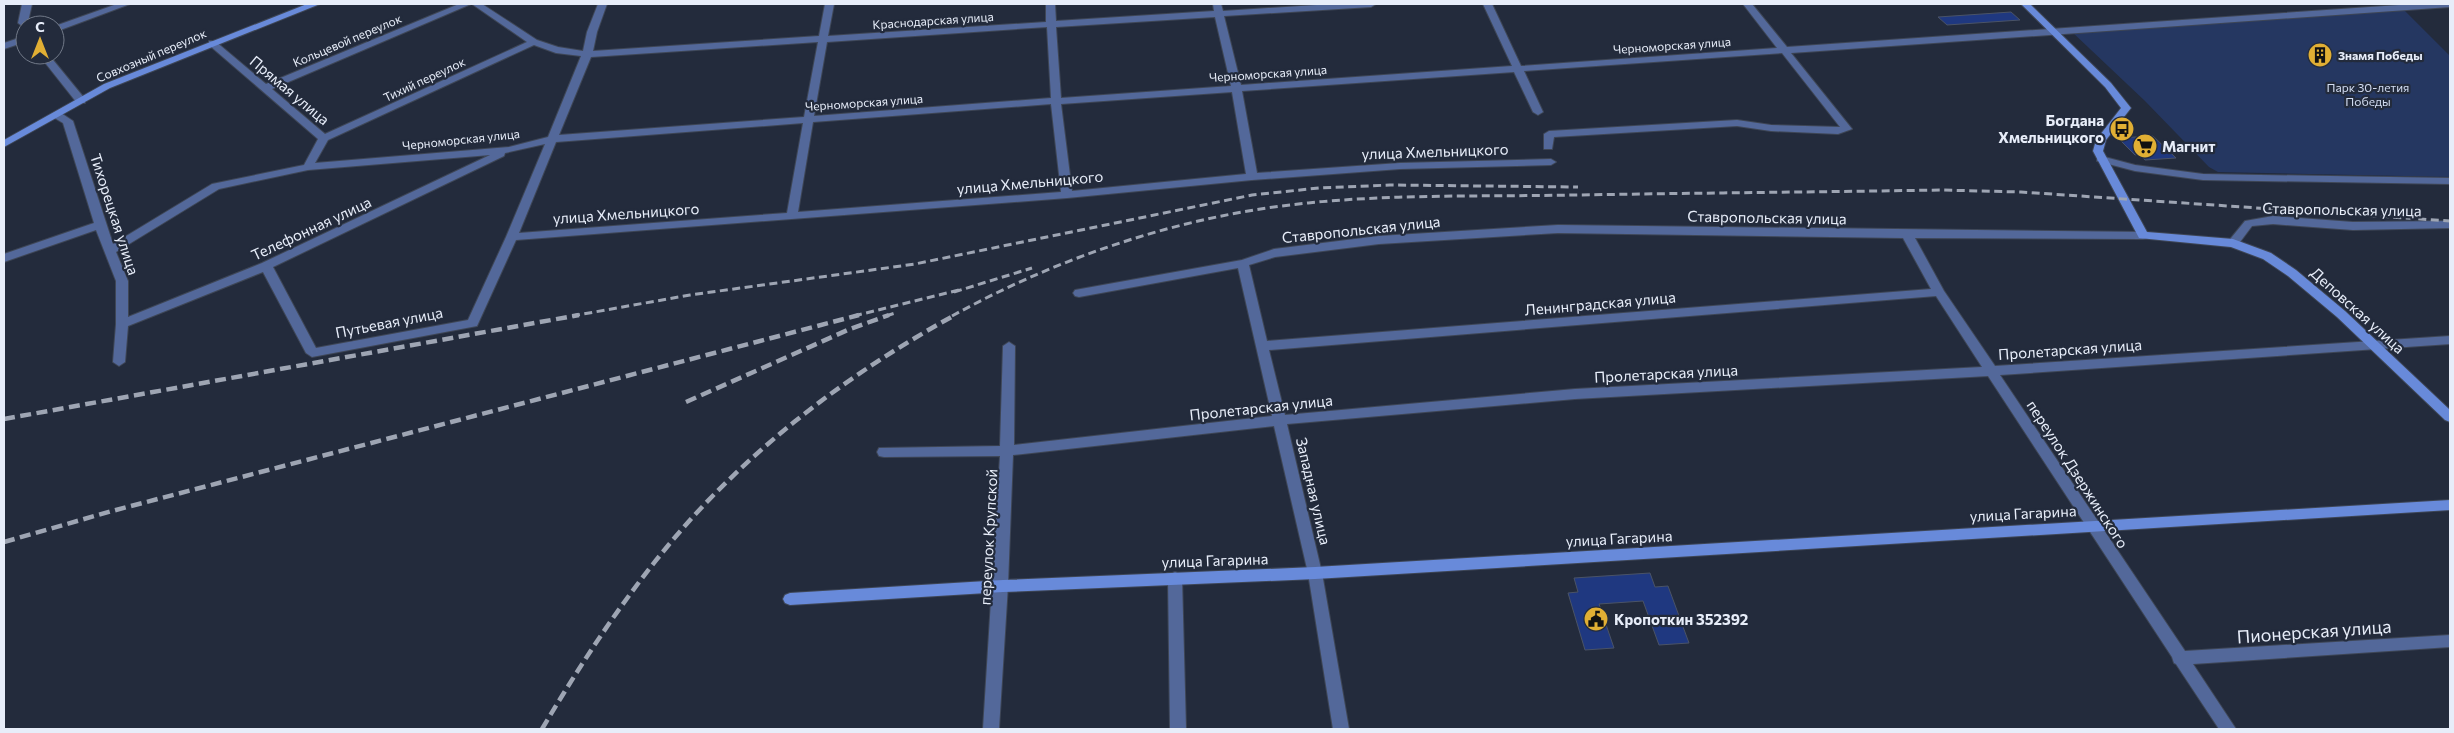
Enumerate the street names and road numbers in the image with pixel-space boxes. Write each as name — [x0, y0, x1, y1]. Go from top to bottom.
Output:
street label: Краснодарская улица — [872, 9, 994, 31]
street label: Кольцевой переулок — [291, 11, 404, 69]
street label: Совхозный переулок — [94, 25, 209, 85]
street label: Черноморская улица — [1613, 34, 1731, 56]
street label: Прямая улица — [247, 52, 333, 128]
street label: Тихий переулок — [381, 54, 468, 104]
street label: Черноморская улица — [1209, 62, 1327, 84]
street label: Черноморская улица — [805, 91, 923, 113]
street label: Черноморская улица — [402, 126, 520, 152]
street label: улица Хмельницкого — [1361, 139, 1509, 163]
street label: Тихорецкая улица — [87, 151, 143, 277]
street label: улица Хмельницкого — [956, 167, 1104, 197]
street label: Телефонная улица — [248, 192, 374, 264]
street label: улица Хмельницкого — [552, 199, 700, 227]
street label: Ставропольская улица — [2262, 199, 2422, 219]
street label: Ставропольская улица — [1687, 207, 1847, 227]
street label: Ставропольская улица — [1281, 212, 1441, 246]
street label: Деповская улица — [2307, 263, 2409, 357]
street label: Ленинградская улица — [1524, 287, 1676, 319]
street label: Путьевая улица — [334, 303, 444, 341]
street label: Пролетарская улица — [1998, 335, 2142, 363]
street label: Пролетарская улица — [1594, 360, 1738, 386]
street label: Пролетарская улица — [1188, 391, 1334, 423]
street label: переулок Дзержинского — [2023, 397, 2133, 551]
street label: Западная улица — [1293, 436, 1335, 546]
street label: переулок Крупской — [975, 468, 1001, 606]
street label: улица Гагарина — [1969, 501, 2077, 525]
street label: улица Гагарина — [1565, 526, 1673, 550]
street label: улица Гагарина — [1161, 549, 1269, 571]
street label: Пионерская улица — [2236, 615, 2392, 647]

